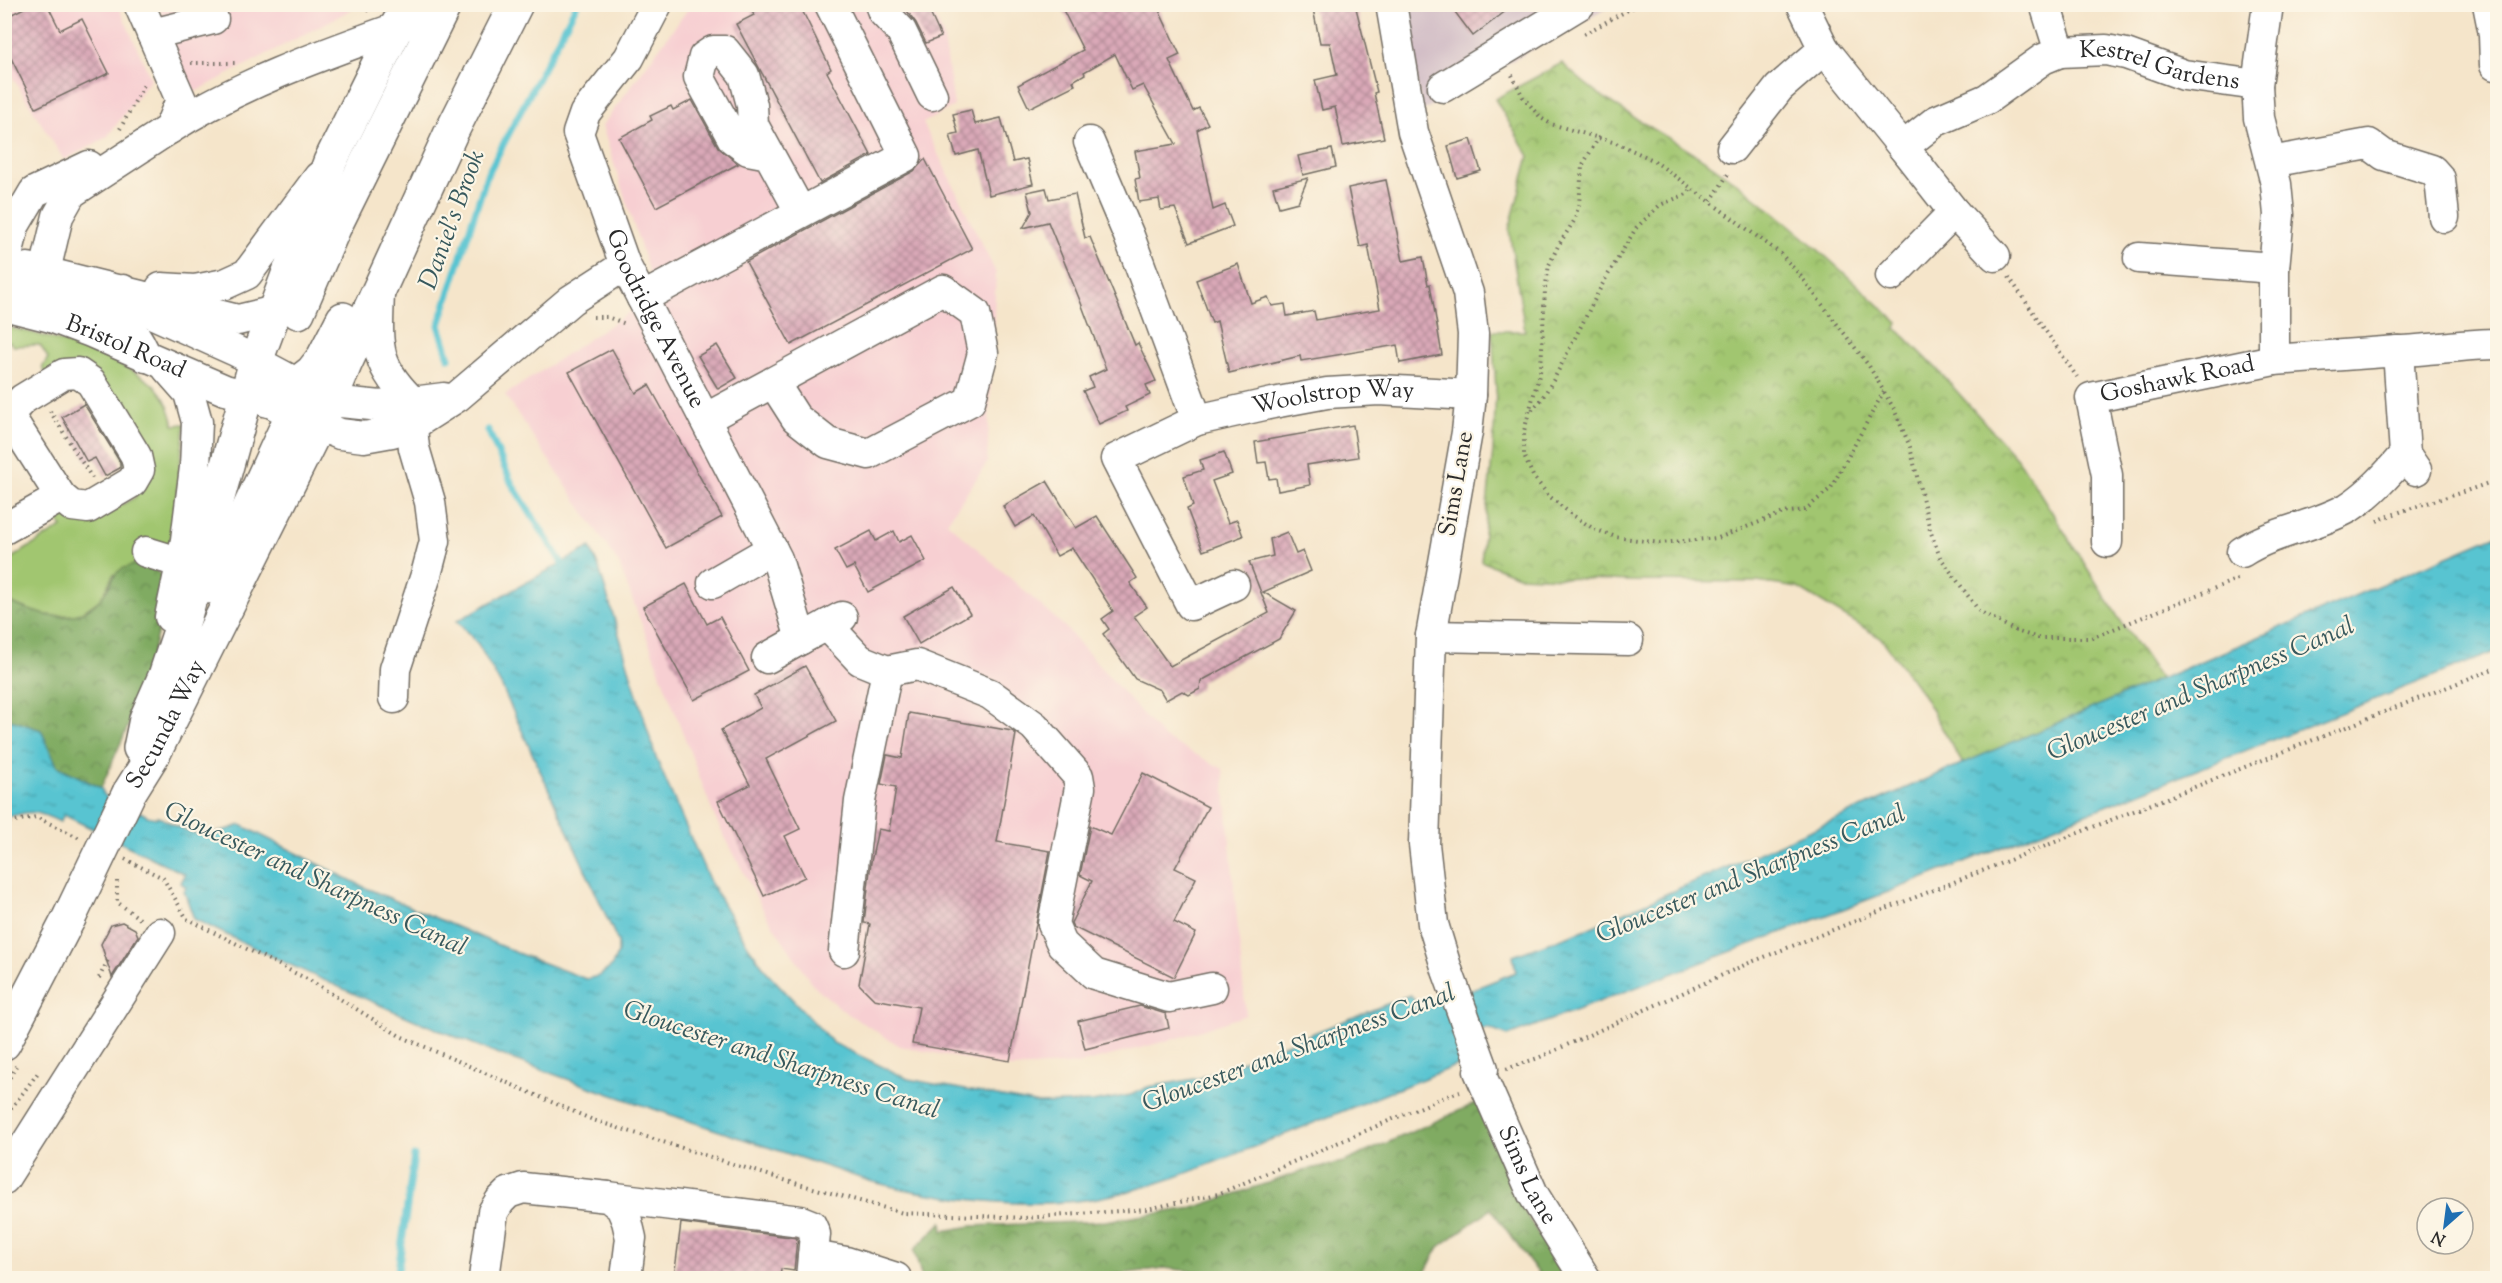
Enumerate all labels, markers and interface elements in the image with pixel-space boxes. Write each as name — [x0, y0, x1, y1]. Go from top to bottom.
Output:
street label: Kestrel Gardens — [2079, 33, 2242, 99]
water label: Daniel's Brook — [411, 145, 496, 295]
street label: Goodridge Avenue — [597, 225, 713, 415]
street label: Bristol Road — [61, 307, 191, 388]
street label: Goshawk Road — [2097, 347, 2258, 413]
street label: Woolstrop Way — [1249, 372, 1415, 424]
street label: Sims Lane — [1431, 429, 1483, 539]
water label: Gloucester and Sharpness Canal — [2042, 608, 2361, 772]
street label: Secunda Way — [118, 654, 215, 796]
water label: Gloucester and Sharpness Canal — [157, 793, 473, 967]
water label: Gloucester and Sharpness Canal — [1591, 796, 1911, 954]
water label: Gloucester and Sharpness Canal — [1137, 975, 1461, 1123]
water label: Gloucester and Sharpness Canal — [618, 992, 944, 1130]
street label: Sims Lane — [1488, 1121, 1565, 1231]
north arrow — [2415, 1196, 2475, 1256]
text: N — [2428, 1224, 2450, 1250]

